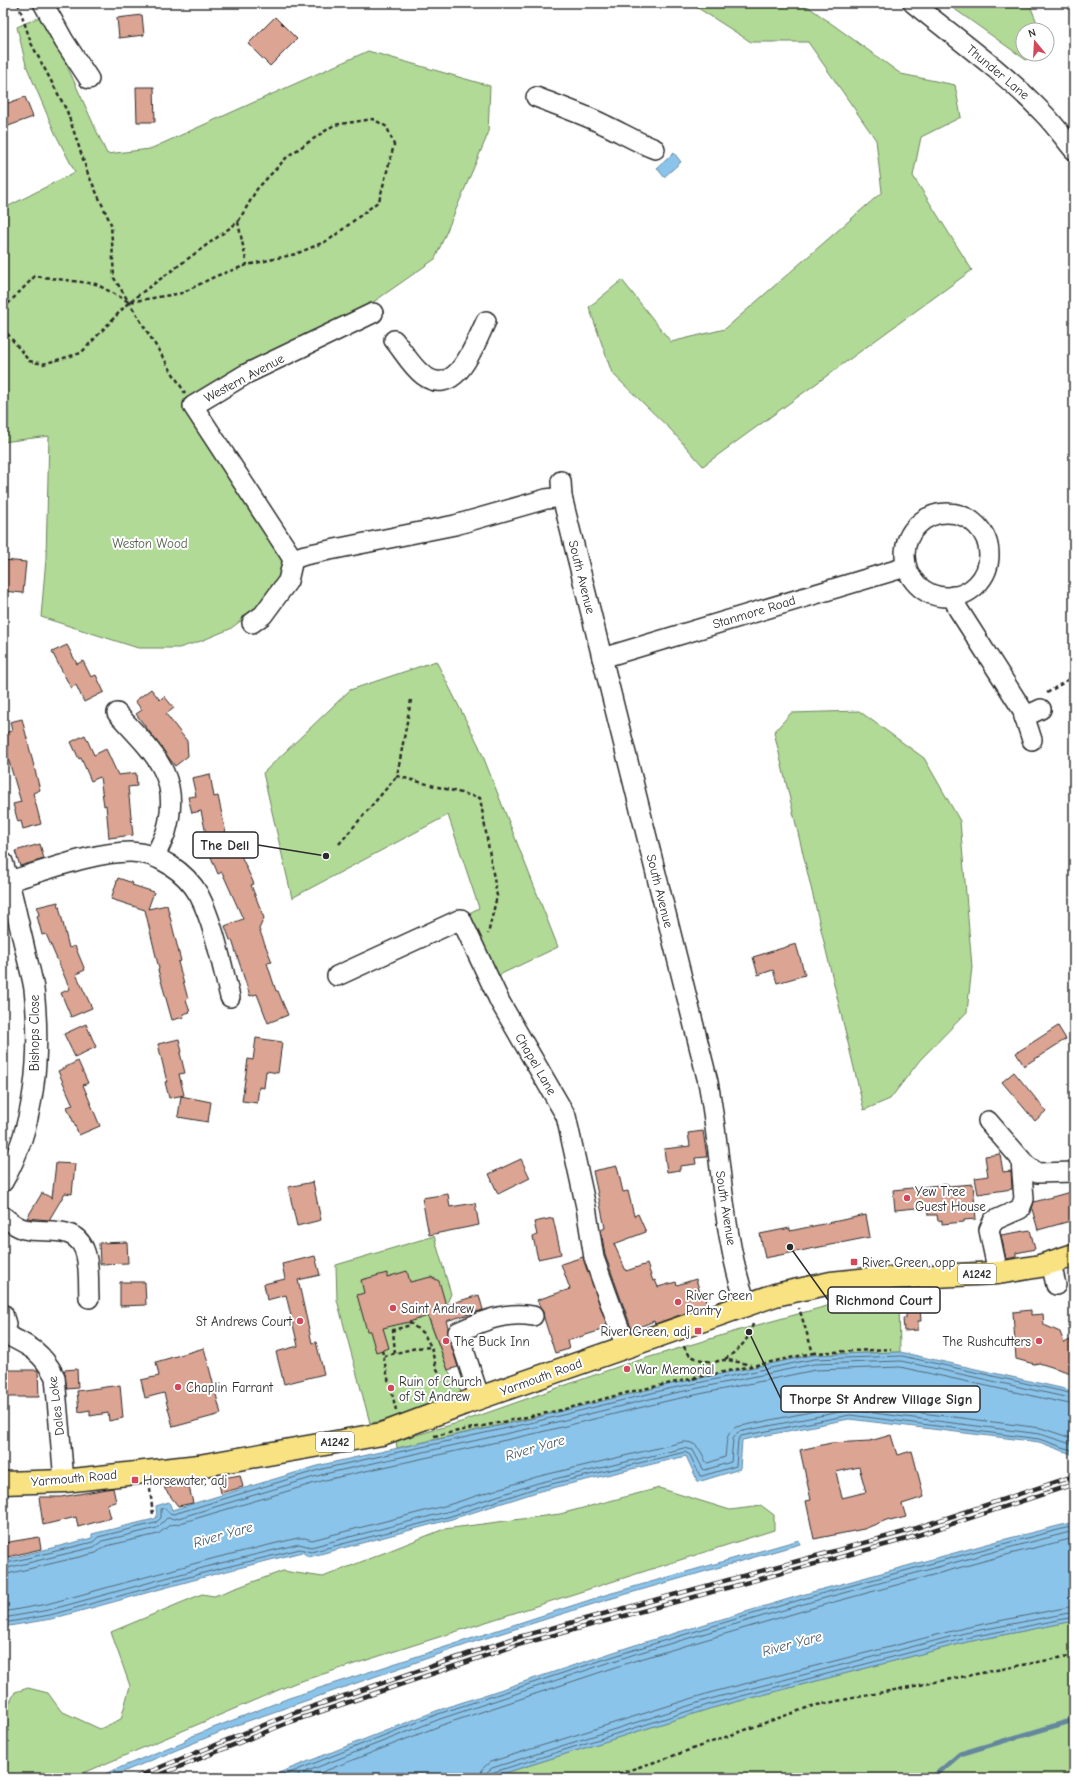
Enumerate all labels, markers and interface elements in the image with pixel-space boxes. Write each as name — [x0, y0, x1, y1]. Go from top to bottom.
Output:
north arrow — [1015, 22, 1055, 62]
text: N — [1027, 26, 1037, 40]
street label: Thunder Lane — [964, 41, 1033, 103]
street label: Western Avenue — [201, 350, 287, 405]
park label: Weston Wood — [112, 536, 188, 551]
street label: South Avenue — [566, 539, 599, 616]
street label: Stanmore Road — [711, 592, 797, 632]
callout: The Dell — [193, 832, 258, 858]
text: The Dell — [201, 837, 249, 854]
street label: South Avenue — [644, 853, 677, 930]
street label: Bishops Close — [27, 994, 42, 1071]
street label: Chapel Lane — [512, 1030, 560, 1098]
street label: South Avenue — [713, 1170, 739, 1247]
place label: Yew Tree Guest House — [915, 1184, 986, 1214]
marker: Yew Tree Guest House — [902, 1193, 912, 1203]
place label: River Green, opp — [862, 1255, 956, 1270]
marker: River Green, opp — [849, 1257, 859, 1267]
road number: A1242 — [958, 1264, 996, 1284]
callout: Richmond Court — [828, 1287, 940, 1313]
place label: River Green Pantry — [686, 1288, 752, 1318]
text: Richmond Court — [836, 1292, 933, 1309]
marker: River Green Pantry — [673, 1297, 683, 1307]
place label: Saint Andrew — [401, 1301, 474, 1316]
marker: Saint Andrew — [388, 1303, 398, 1313]
place label: St Andrews Court — [196, 1314, 293, 1329]
marker: St Andrews Court — [295, 1316, 305, 1326]
place label: River Green, adj — [601, 1324, 690, 1339]
marker: River Green, adj — [693, 1326, 703, 1336]
place label: The Buck Inn — [454, 1334, 530, 1349]
place label: The Rushcutters — [943, 1334, 1031, 1349]
marker: The Buck Inn — [441, 1336, 451, 1346]
marker: The Rushcutters — [1034, 1336, 1044, 1346]
street label: Yarmouth Road — [498, 1355, 584, 1399]
place label: War Memorial — [635, 1362, 714, 1377]
marker: War Memorial — [622, 1364, 632, 1374]
place label: Ruin of Church of St Andrew — [399, 1374, 482, 1404]
street label: Dales Loke — [45, 1375, 67, 1437]
place label: Chaplin Farrant — [186, 1380, 274, 1395]
marker: Chaplin Farrant — [173, 1382, 183, 1392]
marker: Ruin of Church of St Andrew — [386, 1383, 396, 1393]
callout: Thorpe St Andrew Village Sign — [781, 1386, 980, 1412]
text: Thorpe St Andrew Village Sign — [790, 1391, 972, 1408]
water label: River Yare — [503, 1431, 567, 1465]
road number: A1242 — [316, 1432, 354, 1452]
street label: Yarmouth Road — [30, 1467, 118, 1489]
place label: Horsewater, adj — [143, 1473, 227, 1488]
marker: Horsewater, adj — [130, 1475, 140, 1485]
water label: River Yare — [191, 1518, 255, 1552]
water label: River Yare — [760, 1628, 824, 1660]

